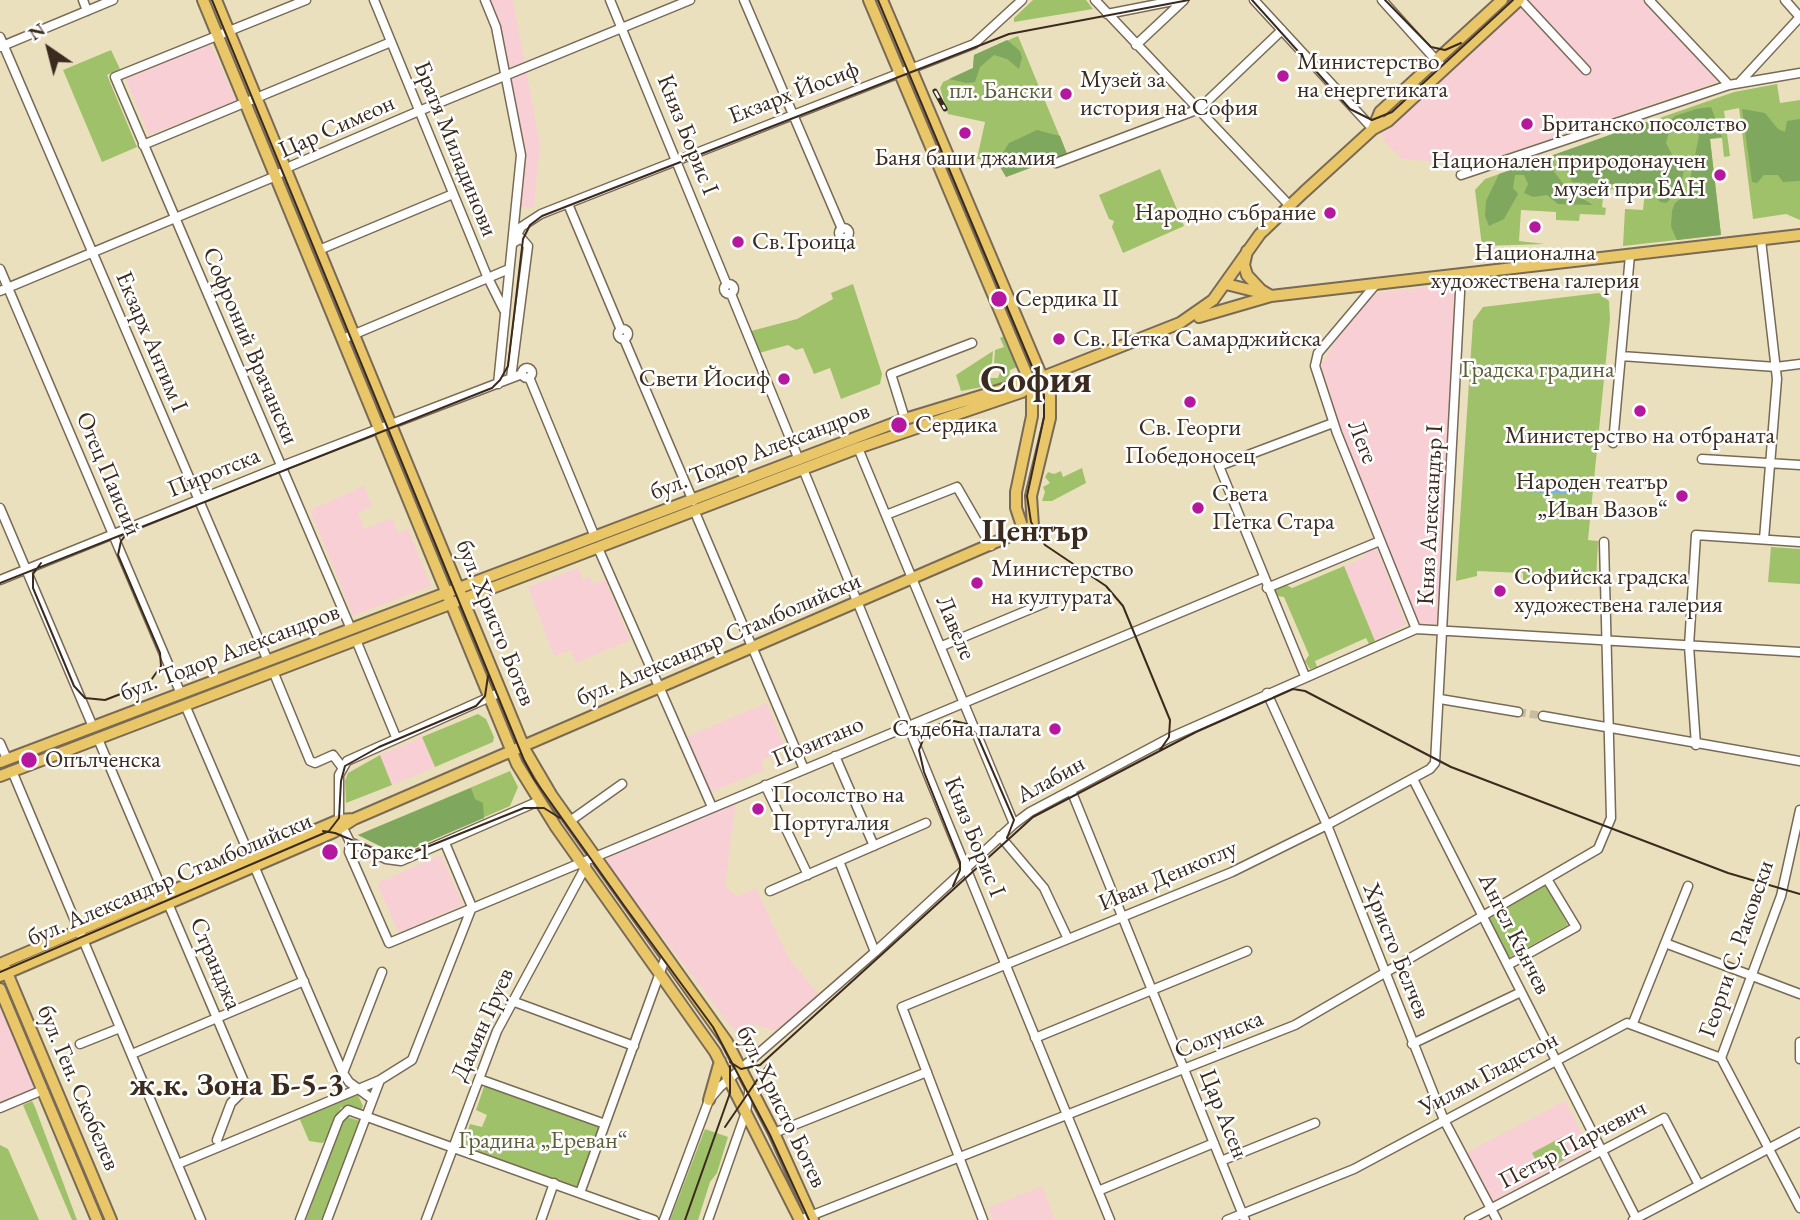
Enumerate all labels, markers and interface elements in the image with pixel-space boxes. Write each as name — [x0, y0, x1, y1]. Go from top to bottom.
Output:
north arrow — [14, 14, 84, 84]
text: N — [23, 17, 50, 46]
place label: Министерство на енергетиката — [1297, 48, 1448, 104]
street label: Екзарх Йосиф — [725, 55, 863, 131]
street label: Братя Миладинови — [407, 57, 503, 241]
place label: Музей за история на София — [1080, 66, 1258, 122]
marker: Министерство на енергетиката — [1275, 68, 1291, 84]
street label: Княз Борис I — [650, 71, 724, 199]
park label: пл. Бански — [949, 77, 1053, 105]
marker: Музей за история на София — [1058, 86, 1074, 102]
street label: Цар Симеон — [275, 89, 399, 165]
place label: Британско посолство — [1541, 110, 1747, 138]
marker: Британско посолство — [1519, 116, 1535, 132]
marker: Баня баши джамия — [957, 125, 973, 141]
place label: Баня баши джамия — [874, 144, 1056, 172]
place label: Национален природонаучен музей при БАН — [1431, 147, 1706, 203]
marker: Национален природонаучен музей при БАН — [1712, 167, 1728, 183]
place label: Народно събрание — [1134, 199, 1316, 227]
marker: Народно събрание — [1322, 205, 1338, 221]
marker: Национална художествена галерия — [1527, 219, 1543, 235]
place label: Св.Троица — [752, 228, 856, 256]
marker: Св.Троица — [730, 234, 746, 250]
place label: Национална художествена галерия — [1431, 239, 1639, 295]
street label: Софроний Врачански — [195, 243, 305, 449]
street label: Екзарх Антим I — [108, 267, 194, 417]
place label: Сердика II — [1015, 285, 1119, 313]
marker: Сердика II — [989, 289, 1009, 309]
place label: Св. Петка Самарджийска — [1073, 325, 1321, 353]
marker: Св. Петка Самарджийска — [1051, 331, 1067, 347]
park label: Градска градина — [1461, 356, 1615, 384]
district label: София — [980, 359, 1092, 405]
place label: Свети Йосиф — [639, 365, 770, 393]
marker: Свети Йосиф — [776, 371, 792, 387]
marker: Св. Георги Победоносец — [1182, 394, 1198, 410]
street label: бул. Тодор Александров — [646, 397, 874, 507]
marker: Министерство на отбраната — [1632, 403, 1648, 419]
street label: Отец Паисий — [69, 408, 147, 540]
place label: Сердика — [915, 411, 998, 439]
place label: Св. Георги Победоносец — [1125, 414, 1255, 470]
marker: Сердика — [889, 415, 909, 435]
street label: Леге — [1340, 416, 1384, 468]
place label: Министерство на отбраната — [1505, 422, 1775, 450]
street label: Княз Александър I — [1412, 424, 1450, 606]
street label: Пиротска — [164, 442, 264, 504]
place label: Народен театър „Иван Вазов“ — [1516, 468, 1668, 524]
place label: Света Петка Стара — [1212, 480, 1335, 536]
marker: Народен театър „Иван Вазов“ — [1674, 488, 1690, 504]
marker: Света Петка Стара — [1190, 500, 1206, 516]
district label: Център — [982, 513, 1088, 551]
street label: бул. Христо Ботев — [449, 536, 541, 710]
place label: Министерство на културата — [991, 555, 1134, 611]
place label: Софийска градска художествена галерия — [1514, 563, 1723, 619]
street label: бул. Александър Стамболийски — [572, 567, 866, 713]
marker: Министерство на културата — [969, 575, 985, 591]
marker: Софийска градска художествена галерия — [1492, 583, 1508, 599]
street label: Лавеле — [929, 591, 981, 665]
street label: бул. Тодор Александров — [116, 598, 344, 708]
street label: Позитано — [768, 710, 868, 774]
place label: Съдебна палата — [892, 715, 1041, 743]
marker: Съдебна палата — [1047, 721, 1063, 737]
place label: Опълченска — [45, 746, 161, 774]
street label: Алабин — [1012, 749, 1090, 811]
marker: Опълченска — [19, 750, 39, 770]
street label: Княз Борис I — [937, 773, 1011, 901]
place label: Посолство на Португалия — [772, 781, 904, 837]
marker: Посолство на Португалия — [750, 801, 766, 817]
street label: бул. Александър Стамболийски — [23, 807, 317, 953]
street label: Иван Денкоглу — [1094, 834, 1242, 918]
place label: Торакс 1 — [346, 838, 430, 866]
marker: Торакс 1 — [320, 842, 340, 862]
street label: Георги С. Раковски — [1693, 857, 1781, 1041]
street label: Ангел Кънчев — [1471, 869, 1557, 999]
street label: Христо Белчев — [1356, 879, 1436, 1023]
street label: Странджа — [183, 913, 247, 1015]
street label: Дамян Груев — [445, 964, 521, 1086]
street label: бул. Ген. Скобелев — [30, 1001, 126, 1175]
street label: Солунска — [1171, 1004, 1267, 1066]
street label: бул. Христо Ботев — [729, 1021, 833, 1193]
street label: Уилям Гладстон — [1415, 1025, 1563, 1123]
street label: Цар Асен — [1192, 1065, 1254, 1163]
district label: ж.к. Зона Б-5-3 — [129, 1067, 345, 1105]
street label: Петър Парчевич — [1494, 1094, 1652, 1196]
park label: Градина „Ереван“ — [458, 1127, 628, 1155]

